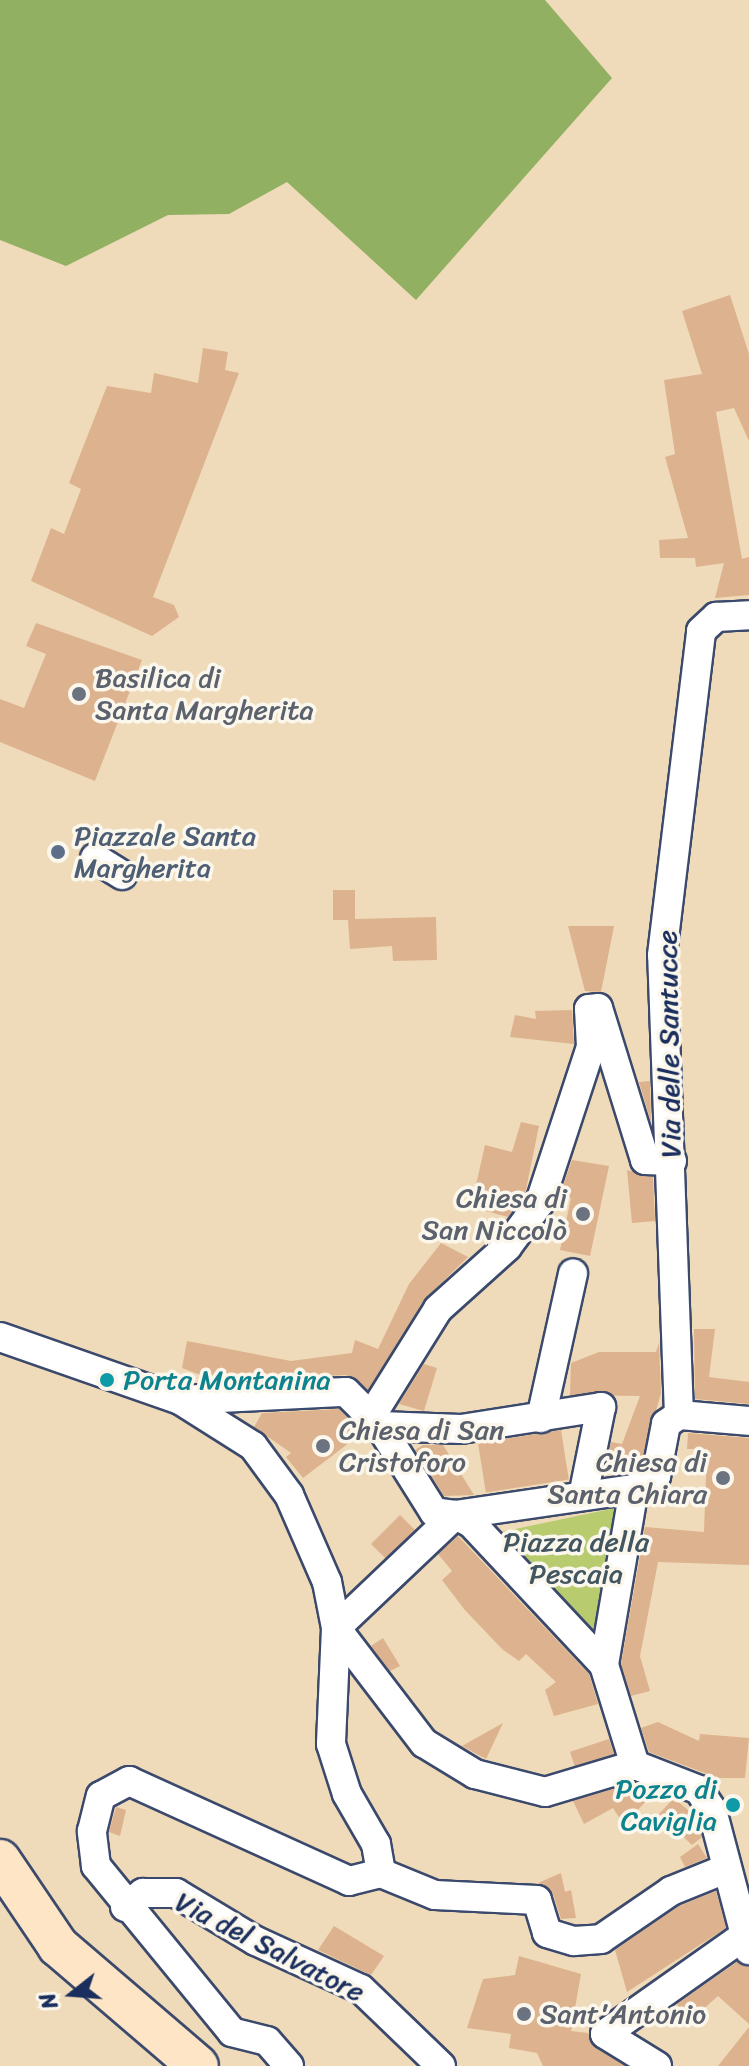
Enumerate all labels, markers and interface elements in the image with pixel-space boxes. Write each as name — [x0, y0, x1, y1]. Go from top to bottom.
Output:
place label: Basilica di Santa Margherita — [95, 661, 312, 727]
marker: Basilica di Santa Margherita — [70, 685, 88, 703]
place label: Piazzale Santa Margherita — [74, 819, 256, 885]
marker: Piazzale Santa Margherita — [49, 843, 67, 861]
street label: Via delle Santucce — [650, 930, 688, 1158]
place label: Chiesa di San Niccolò — [421, 1181, 567, 1247]
marker: Chiesa di San Niccolò — [574, 1205, 592, 1223]
place label: Porta Montanina — [123, 1363, 330, 1397]
marker: Porta Montanina — [98, 1371, 116, 1389]
place label: Chiesa di San Cristoforo — [339, 1413, 504, 1479]
marker: Chiesa di San Cristoforo — [314, 1437, 332, 1455]
place label: Chiesa di Santa Chiara — [547, 1445, 707, 1511]
marker: Chiesa di Santa Chiara — [714, 1469, 732, 1487]
park label: Piazza della Pescaia — [503, 1525, 649, 1591]
place label: Pozzo di Caviglia — [615, 1772, 717, 1838]
marker: Pozzo di Caviglia — [724, 1796, 742, 1814]
street label: Via del Salvatore — [170, 1885, 370, 2009]
north arrow — [32, 1954, 112, 2034]
text: N — [28, 1988, 69, 2014]
place label: Sant'Antonio — [540, 1997, 706, 2031]
marker: Sant'Antonio — [515, 2005, 533, 2023]

